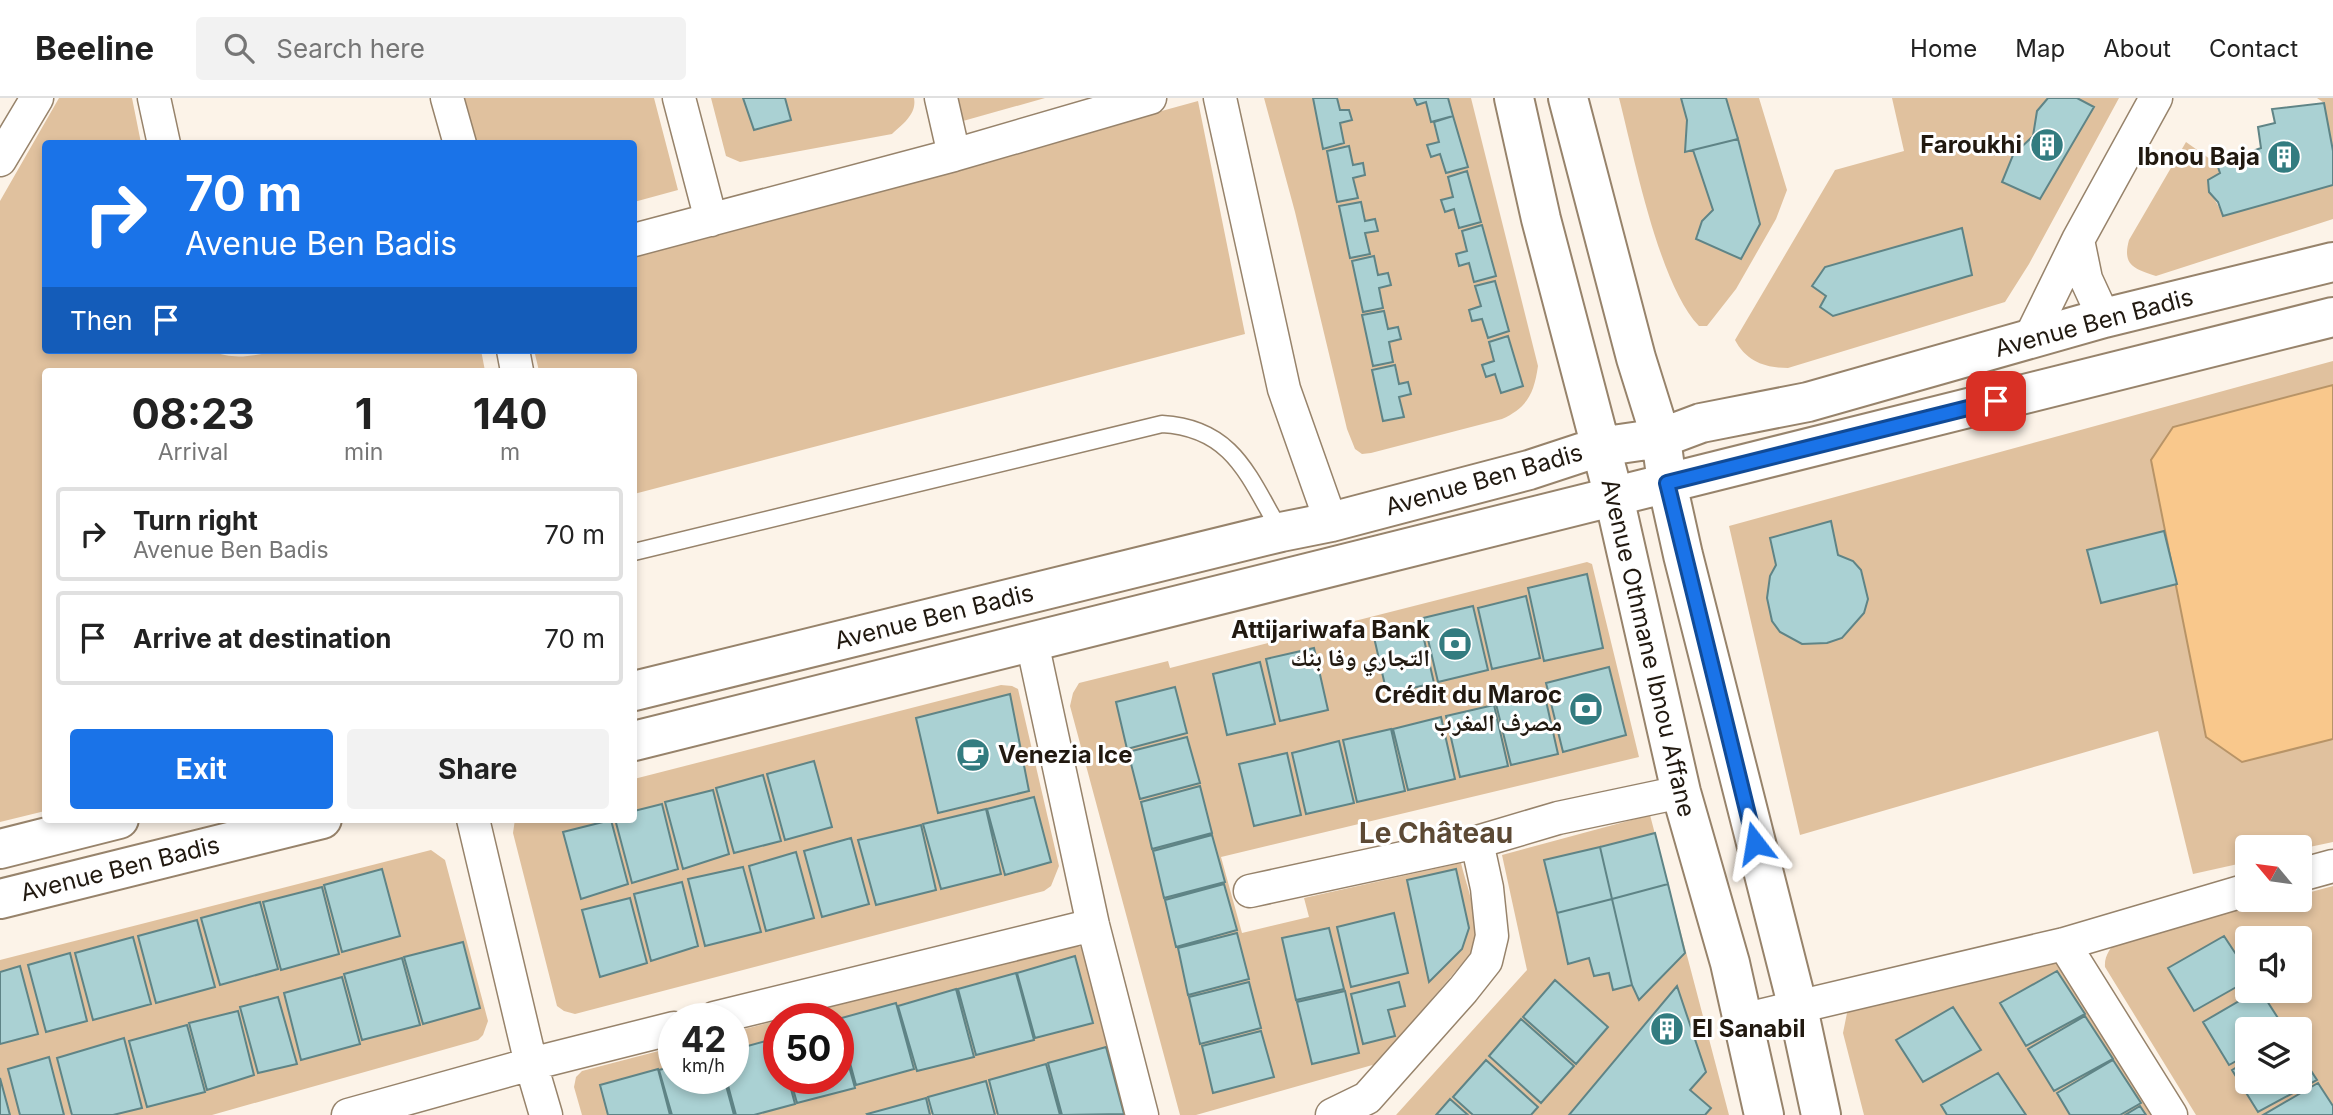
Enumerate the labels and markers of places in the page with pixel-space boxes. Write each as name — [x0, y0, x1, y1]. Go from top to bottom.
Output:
building icon: Faroukhi — [2028, 126, 2066, 164]
place label: Faroukhi — [1920, 130, 2022, 159]
building icon: Ibnou Baja — [2265, 138, 2303, 176]
place label: Ibnou Baja — [2138, 142, 2260, 171]
pin — [1966, 371, 2026, 431]
place label: Attijariwafa Bank التجاري وفا بنك — [1231, 615, 1430, 677]
bank icon: Attijariwafa Bank التجاري وفا بنك — [1436, 625, 1474, 663]
place label: Crédit du Maroc مصرف المغرب — [1375, 680, 1562, 737]
bank icon: Crédit du Maroc مصرف المغرب — [1567, 690, 1605, 728]
cafe icon: Venezia Ice — [954, 736, 992, 774]
place label: Venezia Ice — [998, 740, 1133, 769]
building icon: El Sanabil — [1648, 1010, 1686, 1048]
place label: El Sanabil — [1692, 1014, 1805, 1043]

